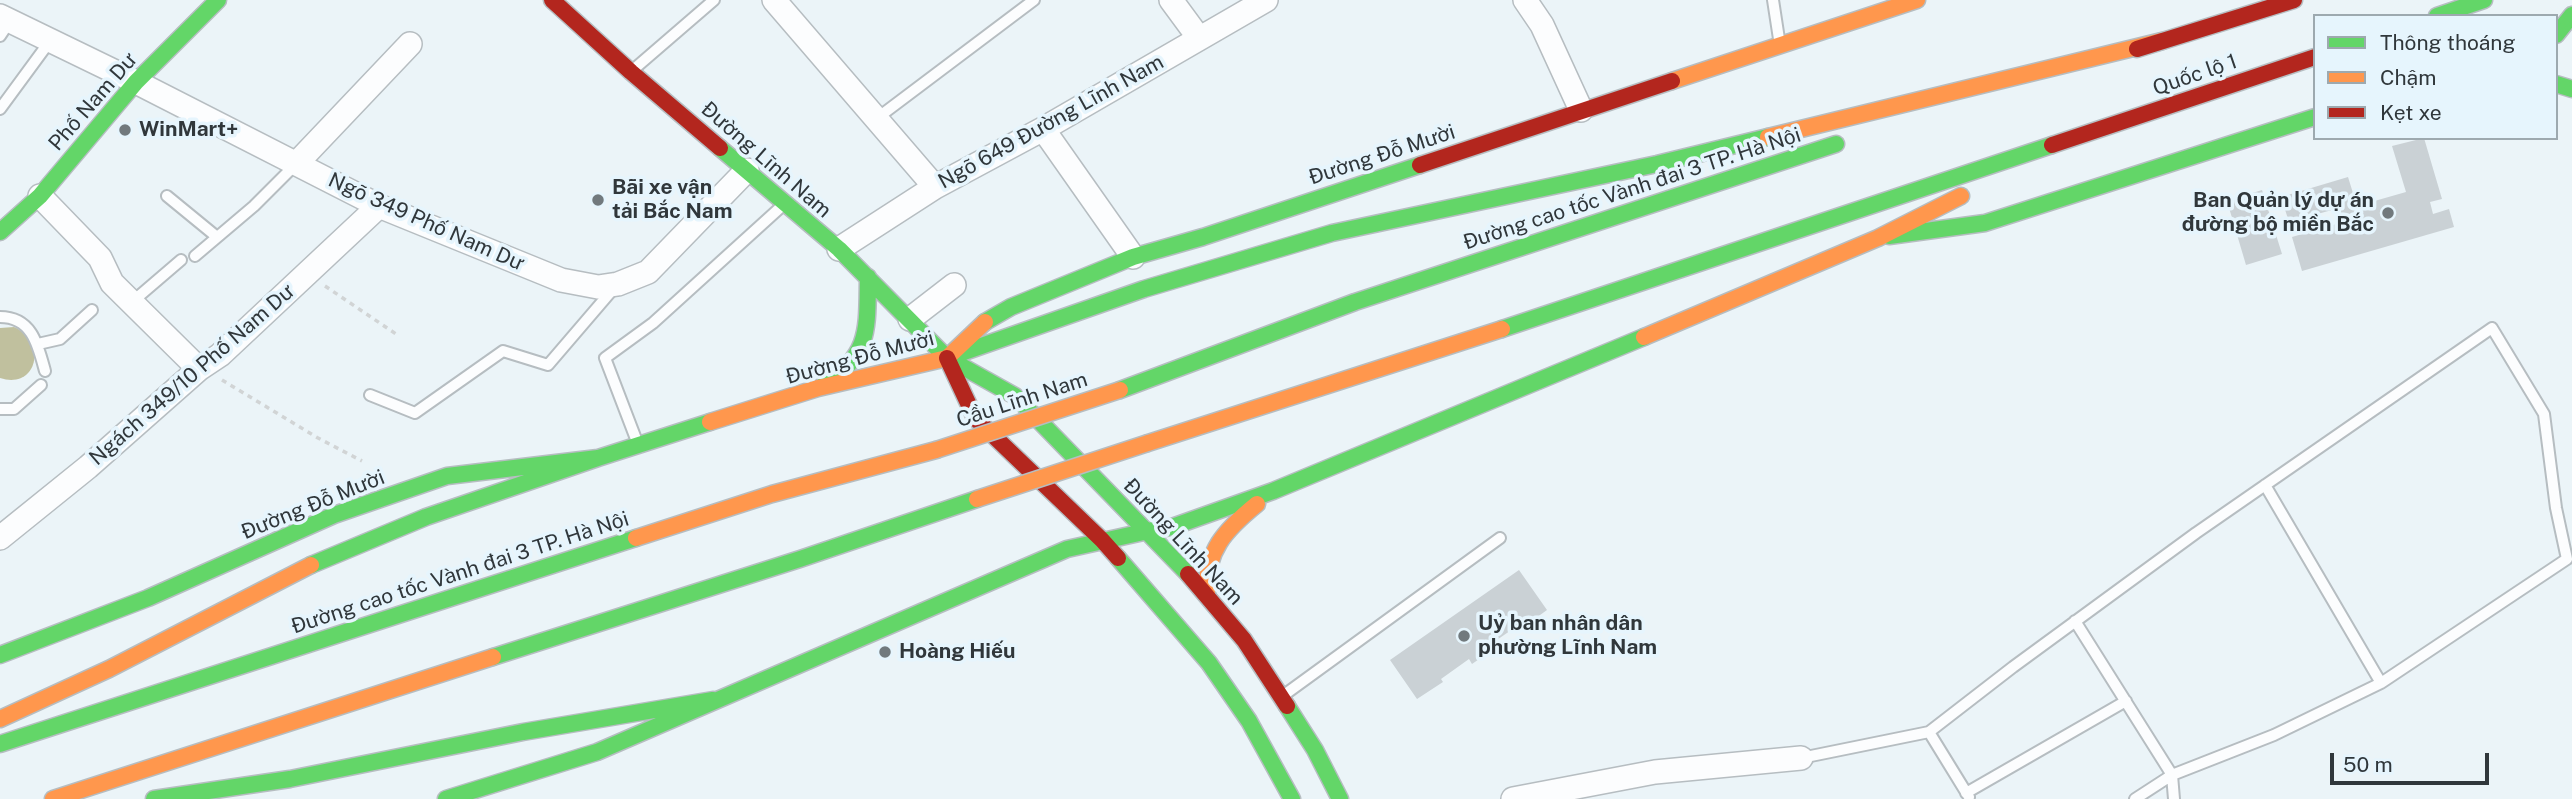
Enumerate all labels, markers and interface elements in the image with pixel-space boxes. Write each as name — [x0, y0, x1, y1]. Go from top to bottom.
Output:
legend — [2313, 14, 2558, 140]
text: Thông thoáng — [2380, 30, 2516, 55]
street label: Phố Nam Dư — [44, 48, 142, 156]
street label: Ngõ 649 Đường Lĩnh Nam — [934, 49, 1168, 195]
street label: Quốc lộ 1 — [2149, 49, 2241, 101]
text: Chậm — [2380, 65, 2436, 90]
street label: Đường Lĩnh Nam — [696, 97, 836, 223]
text: Kẹt xe — [2380, 100, 2442, 125]
place label: WinMart+ — [139, 117, 238, 143]
street label: Đường Đỗ Mười — [1306, 119, 1458, 191]
marker: WinMart+ — [117, 122, 133, 138]
street label: Đường cao tốc Vành đai 3 TP. Hà Nội — [1460, 122, 1804, 256]
street label: Ngõ 349 Phố Nam Dư — [324, 168, 528, 276]
place label: Bãi xe vận tải Bắc Nam — [612, 175, 733, 225]
place label: Ban Quản lý dự án đường bộ miền Bắc — [2182, 188, 2374, 238]
marker: Bãi xe vận tải Bắc Nam — [590, 192, 606, 208]
marker: Ban Quản lý dự án đường bộ miền Bắc — [2380, 205, 2396, 221]
street label: Ngách 349/10 Phố Nam Dư — [84, 279, 300, 471]
street label: Đường Đỗ Mười — [783, 326, 937, 390]
street label: Cầu Lĩnh Nam — [953, 367, 1091, 433]
street label: Đường Đỗ Mười — [238, 465, 388, 545]
street label: Đường Lĩnh Nam — [1118, 473, 1248, 611]
street label: Đường cao tốc Vành đai 3 TP. Hà Nội — [288, 506, 632, 640]
place label: Uỷ ban nhân dân phường Lĩnh Nam — [1478, 611, 1657, 661]
marker: Uỷ ban nhân dân phường Lĩnh Nam — [1456, 628, 1472, 644]
place label: Hoàng Hiếu — [899, 639, 1015, 665]
marker: Hoàng Hiếu — [877, 644, 893, 660]
scale bar — [2334, 740, 2493, 784]
text: 50 m — [2343, 752, 2393, 777]

